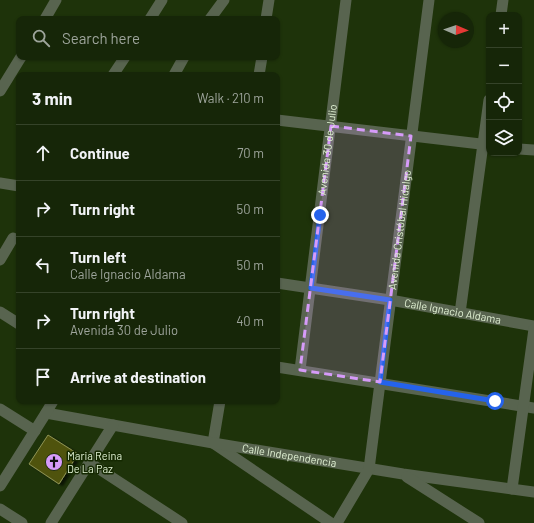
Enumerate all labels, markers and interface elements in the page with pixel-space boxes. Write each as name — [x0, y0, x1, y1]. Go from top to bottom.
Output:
north arrow — [438, 12, 474, 48]
map controls — [486, 12, 522, 156]
button: + — [486, 12, 522, 48]
search box — [16, 16, 280, 60]
icon: search — [30, 27, 52, 49]
text: Search here — [62, 29, 140, 47]
button: − — [486, 48, 522, 84]
button: locate — [486, 84, 522, 120]
text: 3 min — [32, 88, 72, 108]
text: Walk · 210 m — [197, 90, 264, 106]
street label: Avenida 30 de Julio — [315, 103, 339, 196]
button: layers — [486, 120, 522, 156]
icon: ahead — [32, 142, 54, 164]
text: Continue — [70, 144, 130, 162]
text: 70 m — [237, 145, 264, 161]
street label: Avenida Cristóbal Hidalgo — [385, 169, 413, 290]
icon: right — [32, 198, 54, 220]
text: Turn right — [70, 200, 135, 218]
text: 50 m — [237, 201, 264, 217]
route end — [311, 206, 329, 224]
text: Turn left — [70, 248, 126, 266]
icon: left — [32, 254, 54, 276]
text: 50 m — [237, 257, 264, 273]
text: Calle Ignacio Aldama — [70, 266, 186, 282]
street label: Calle Ignacio Aldama — [403, 296, 502, 326]
text: Turn right — [70, 304, 135, 322]
icon: right — [32, 310, 54, 332]
text: 40 m — [236, 313, 264, 329]
text: Avenida 30 de Julio — [70, 322, 178, 338]
icon: arrive — [32, 366, 54, 388]
text: Arrive at destination — [70, 368, 206, 386]
route start — [486, 392, 504, 410]
street label: Calle Independencia — [241, 441, 338, 469]
place label: Maria Reina De La Paz — [67, 449, 122, 475]
church icon: Maria Reina De La Paz — [44, 452, 64, 472]

